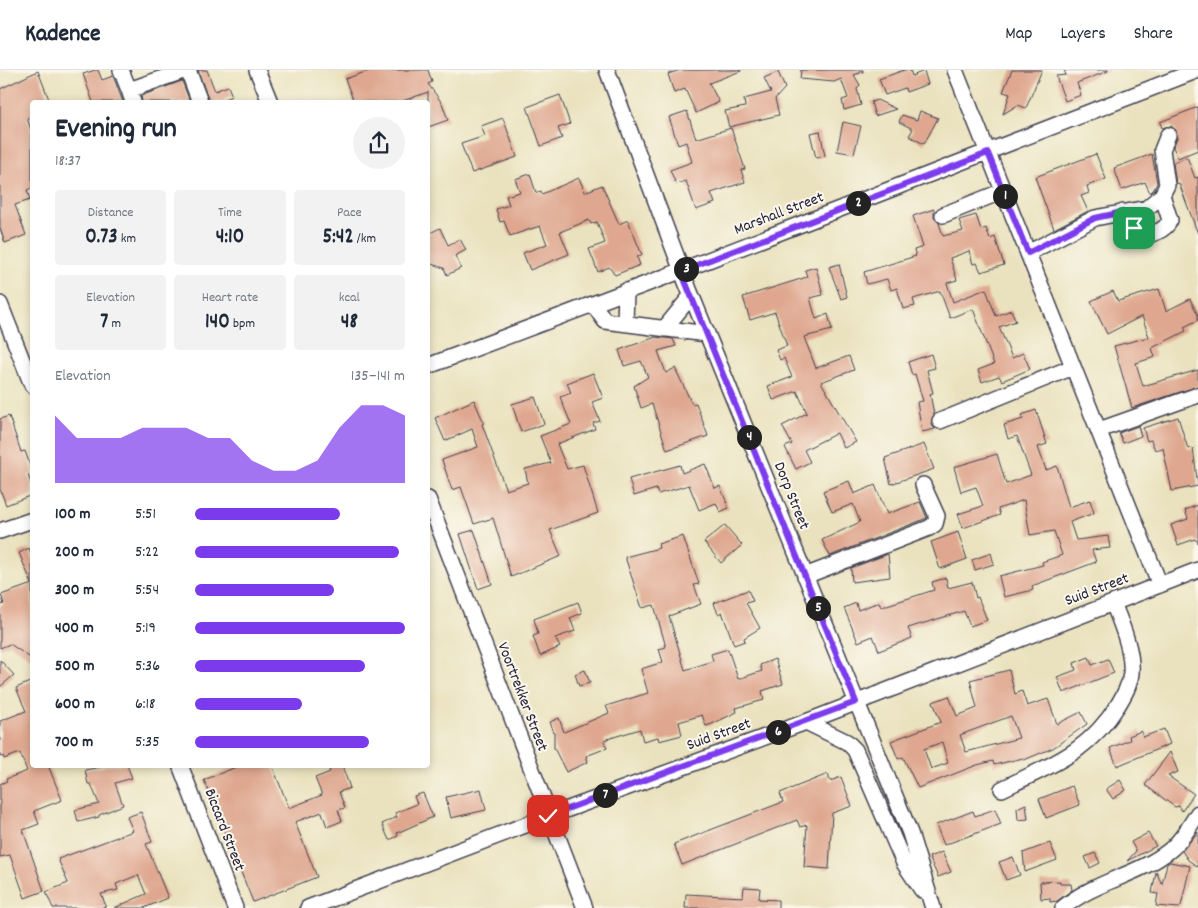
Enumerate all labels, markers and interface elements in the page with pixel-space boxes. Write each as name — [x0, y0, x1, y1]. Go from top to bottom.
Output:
text: Kadence — [25, 18, 100, 52]
text: Map — [1005, 22, 1032, 47]
text: Layers — [1060, 22, 1106, 47]
text: Share — [1134, 22, 1173, 47]
text: Evening run — [55, 111, 177, 151]
button: share — [353, 117, 405, 169]
text: 18:37 — [55, 150, 81, 173]
pin: 1 — [992, 184, 1018, 208]
street label: Marshall Street — [731, 186, 827, 242]
text: 1 — [1004, 186, 1007, 206]
pin: 2 — [846, 190, 870, 216]
text: 2 — [855, 193, 862, 213]
text: Distance — [88, 203, 134, 223]
text: Time — [218, 203, 242, 223]
text: Pace — [337, 203, 362, 223]
pin — [1113, 207, 1155, 249]
icon: arrive — [1120, 214, 1148, 242]
text: 0.73 — [85, 223, 118, 253]
text: 4:10 — [216, 223, 244, 253]
text: 5:42 — [322, 223, 354, 253]
text: km — [118, 229, 136, 249]
text: /km — [354, 229, 376, 249]
pin: 3 — [674, 256, 698, 282]
text: 3 — [683, 259, 690, 279]
text: Elevation — [86, 288, 135, 308]
text: Heart rate — [202, 288, 258, 308]
text: kcal — [339, 288, 360, 308]
text: 7 — [100, 308, 108, 338]
text: 140 — [205, 308, 230, 338]
text: 48 — [341, 308, 358, 338]
text: m — [108, 314, 121, 334]
text: bpm — [230, 314, 255, 334]
text: Elevation — [55, 365, 111, 388]
text: 135–141 m — [351, 365, 405, 388]
pin: 4 — [736, 424, 762, 450]
text: 4 — [747, 427, 752, 447]
street label: Dorp Street — [767, 459, 815, 533]
text: 100 m — [55, 503, 91, 526]
text: 5:51 — [135, 503, 156, 526]
text: 200 m — [55, 541, 94, 564]
text: 5:22 — [135, 541, 159, 564]
street label: Suid Street — [1062, 567, 1132, 613]
text: 300 m — [55, 579, 94, 602]
text: 5:54 — [135, 579, 159, 602]
pin: 5 — [806, 596, 830, 620]
text: 5 — [815, 598, 822, 618]
text: 400 m — [55, 617, 94, 640]
text: 5:19 — [135, 617, 156, 640]
street label: Voortrekker Street — [491, 639, 553, 755]
text: 500 m — [55, 655, 95, 678]
text: 5:36 — [135, 655, 160, 678]
text: 600 m — [55, 693, 95, 716]
text: 6:18 — [135, 693, 155, 716]
street label: Suid Street — [684, 713, 754, 757]
pin: 6 — [766, 720, 790, 744]
text: 6 — [775, 722, 782, 742]
text: 700 m — [55, 731, 93, 754]
text: 5:35 — [135, 731, 160, 754]
pin: 7 — [592, 782, 618, 808]
street label: Biccard Street — [198, 785, 250, 875]
text: 7 — [603, 785, 608, 805]
pin — [527, 795, 569, 837]
icon: check — [534, 802, 562, 830]

